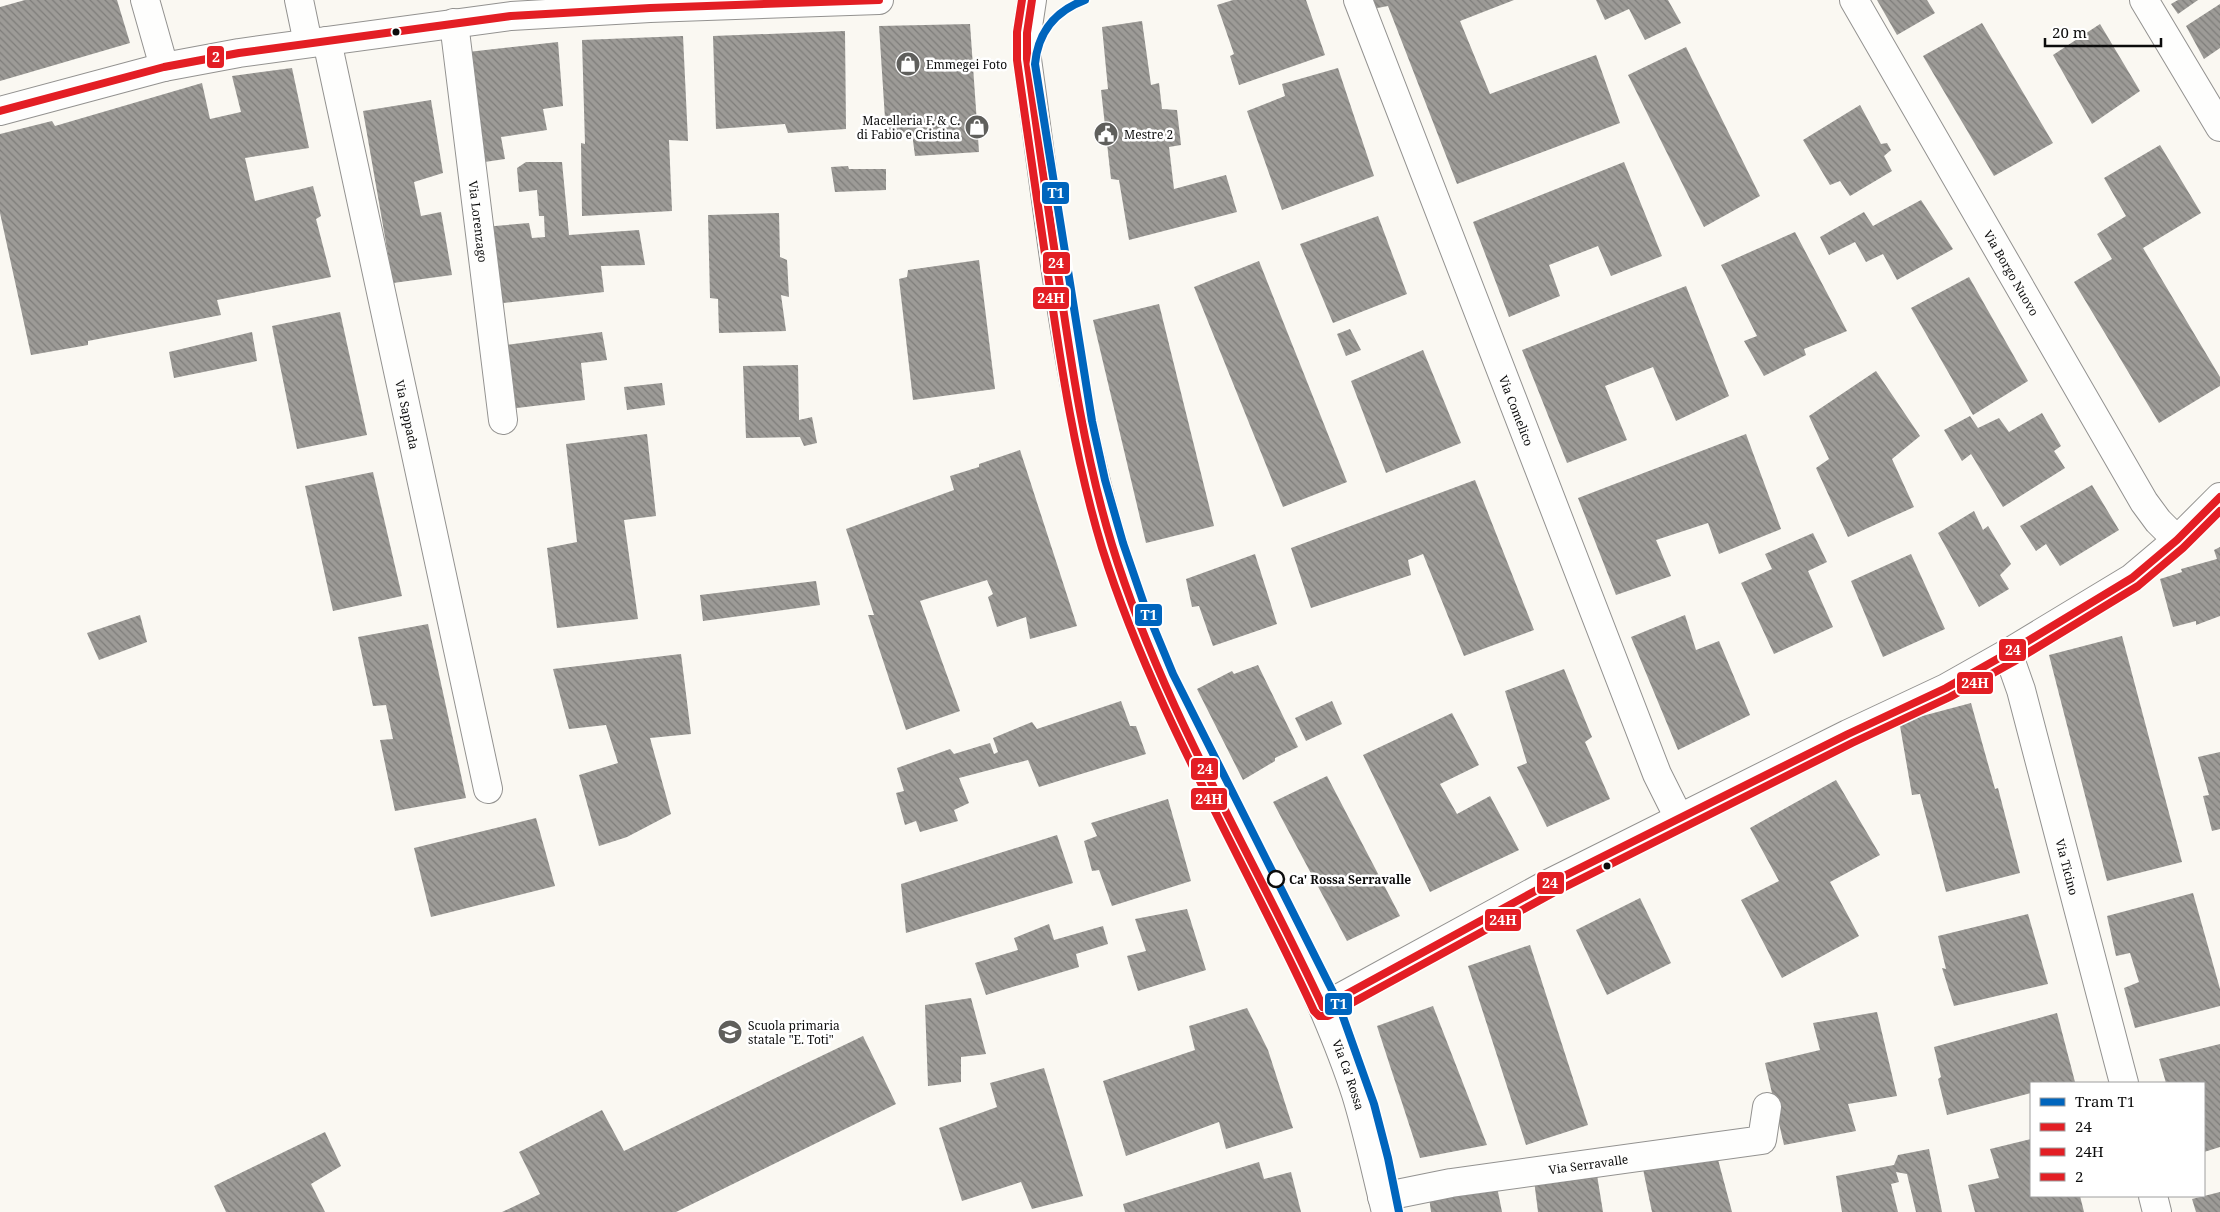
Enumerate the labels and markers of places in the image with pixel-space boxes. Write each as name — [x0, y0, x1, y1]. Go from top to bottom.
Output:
unlabelled marker — [391, 27, 401, 37]
shop icon: Emmegei Foto — [895, 51, 921, 77]
place label: Emmegei Foto — [926, 56, 1007, 73]
place label: Macelleria F. & C. di Fabio e Cristina — [857, 112, 960, 143]
shop icon: Macelleria F. & C. di Fabio e Cristina — [964, 114, 990, 140]
public building icon: Mestre 2 — [1093, 121, 1119, 147]
place label: Mestre 2 — [1124, 126, 1173, 143]
unlabelled marker — [1602, 861, 1612, 871]
marker: Ca' Rossa Serravalle — [1267, 870, 1285, 888]
place label: Ca' Rossa Serravalle — [1289, 871, 1411, 888]
place label: Scuola primaria statale "E. Toti" — [748, 1017, 840, 1048]
school or university icon: Scuola primaria statale "E. Toti" — [717, 1019, 743, 1045]

